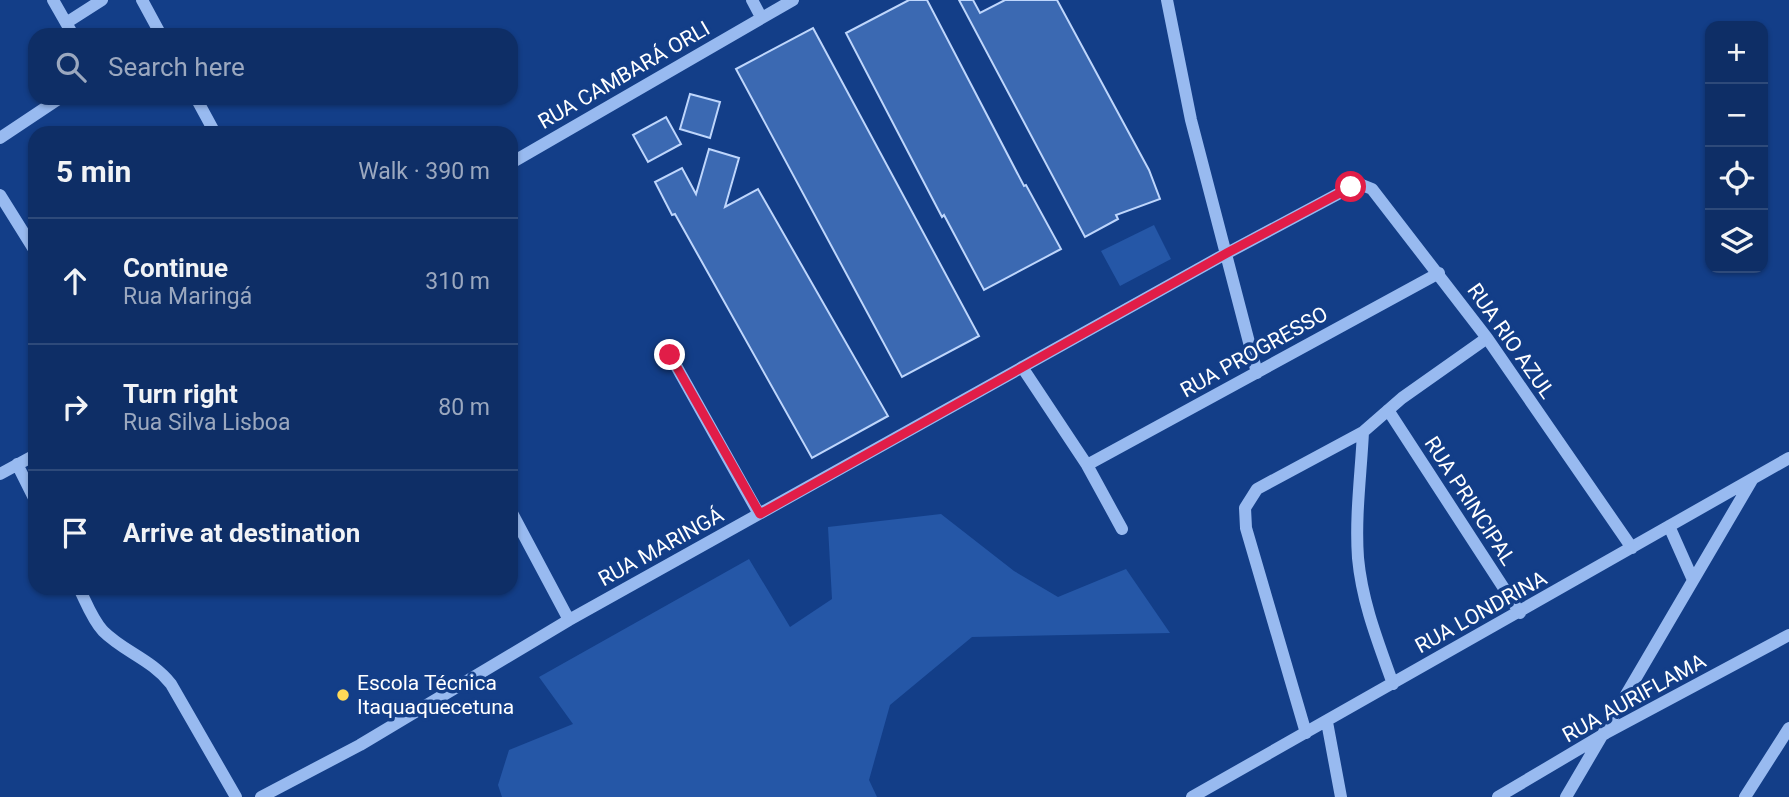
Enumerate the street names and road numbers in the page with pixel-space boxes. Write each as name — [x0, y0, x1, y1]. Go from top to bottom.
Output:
street label: RUA CAMBARÁ ORLI — [534, 16, 714, 134]
street label: RUA RIO AZUL — [1463, 279, 1559, 403]
street label: RUA PROGRESSO — [1176, 302, 1332, 402]
street label: RUA PRINCIPAL — [1420, 432, 1520, 570]
street label: RUA MARINGÁ — [594, 503, 728, 591]
street label: RUA LONDRINA — [1411, 566, 1551, 658]
street label: RUA AURIFLAMA — [1558, 649, 1710, 747]

